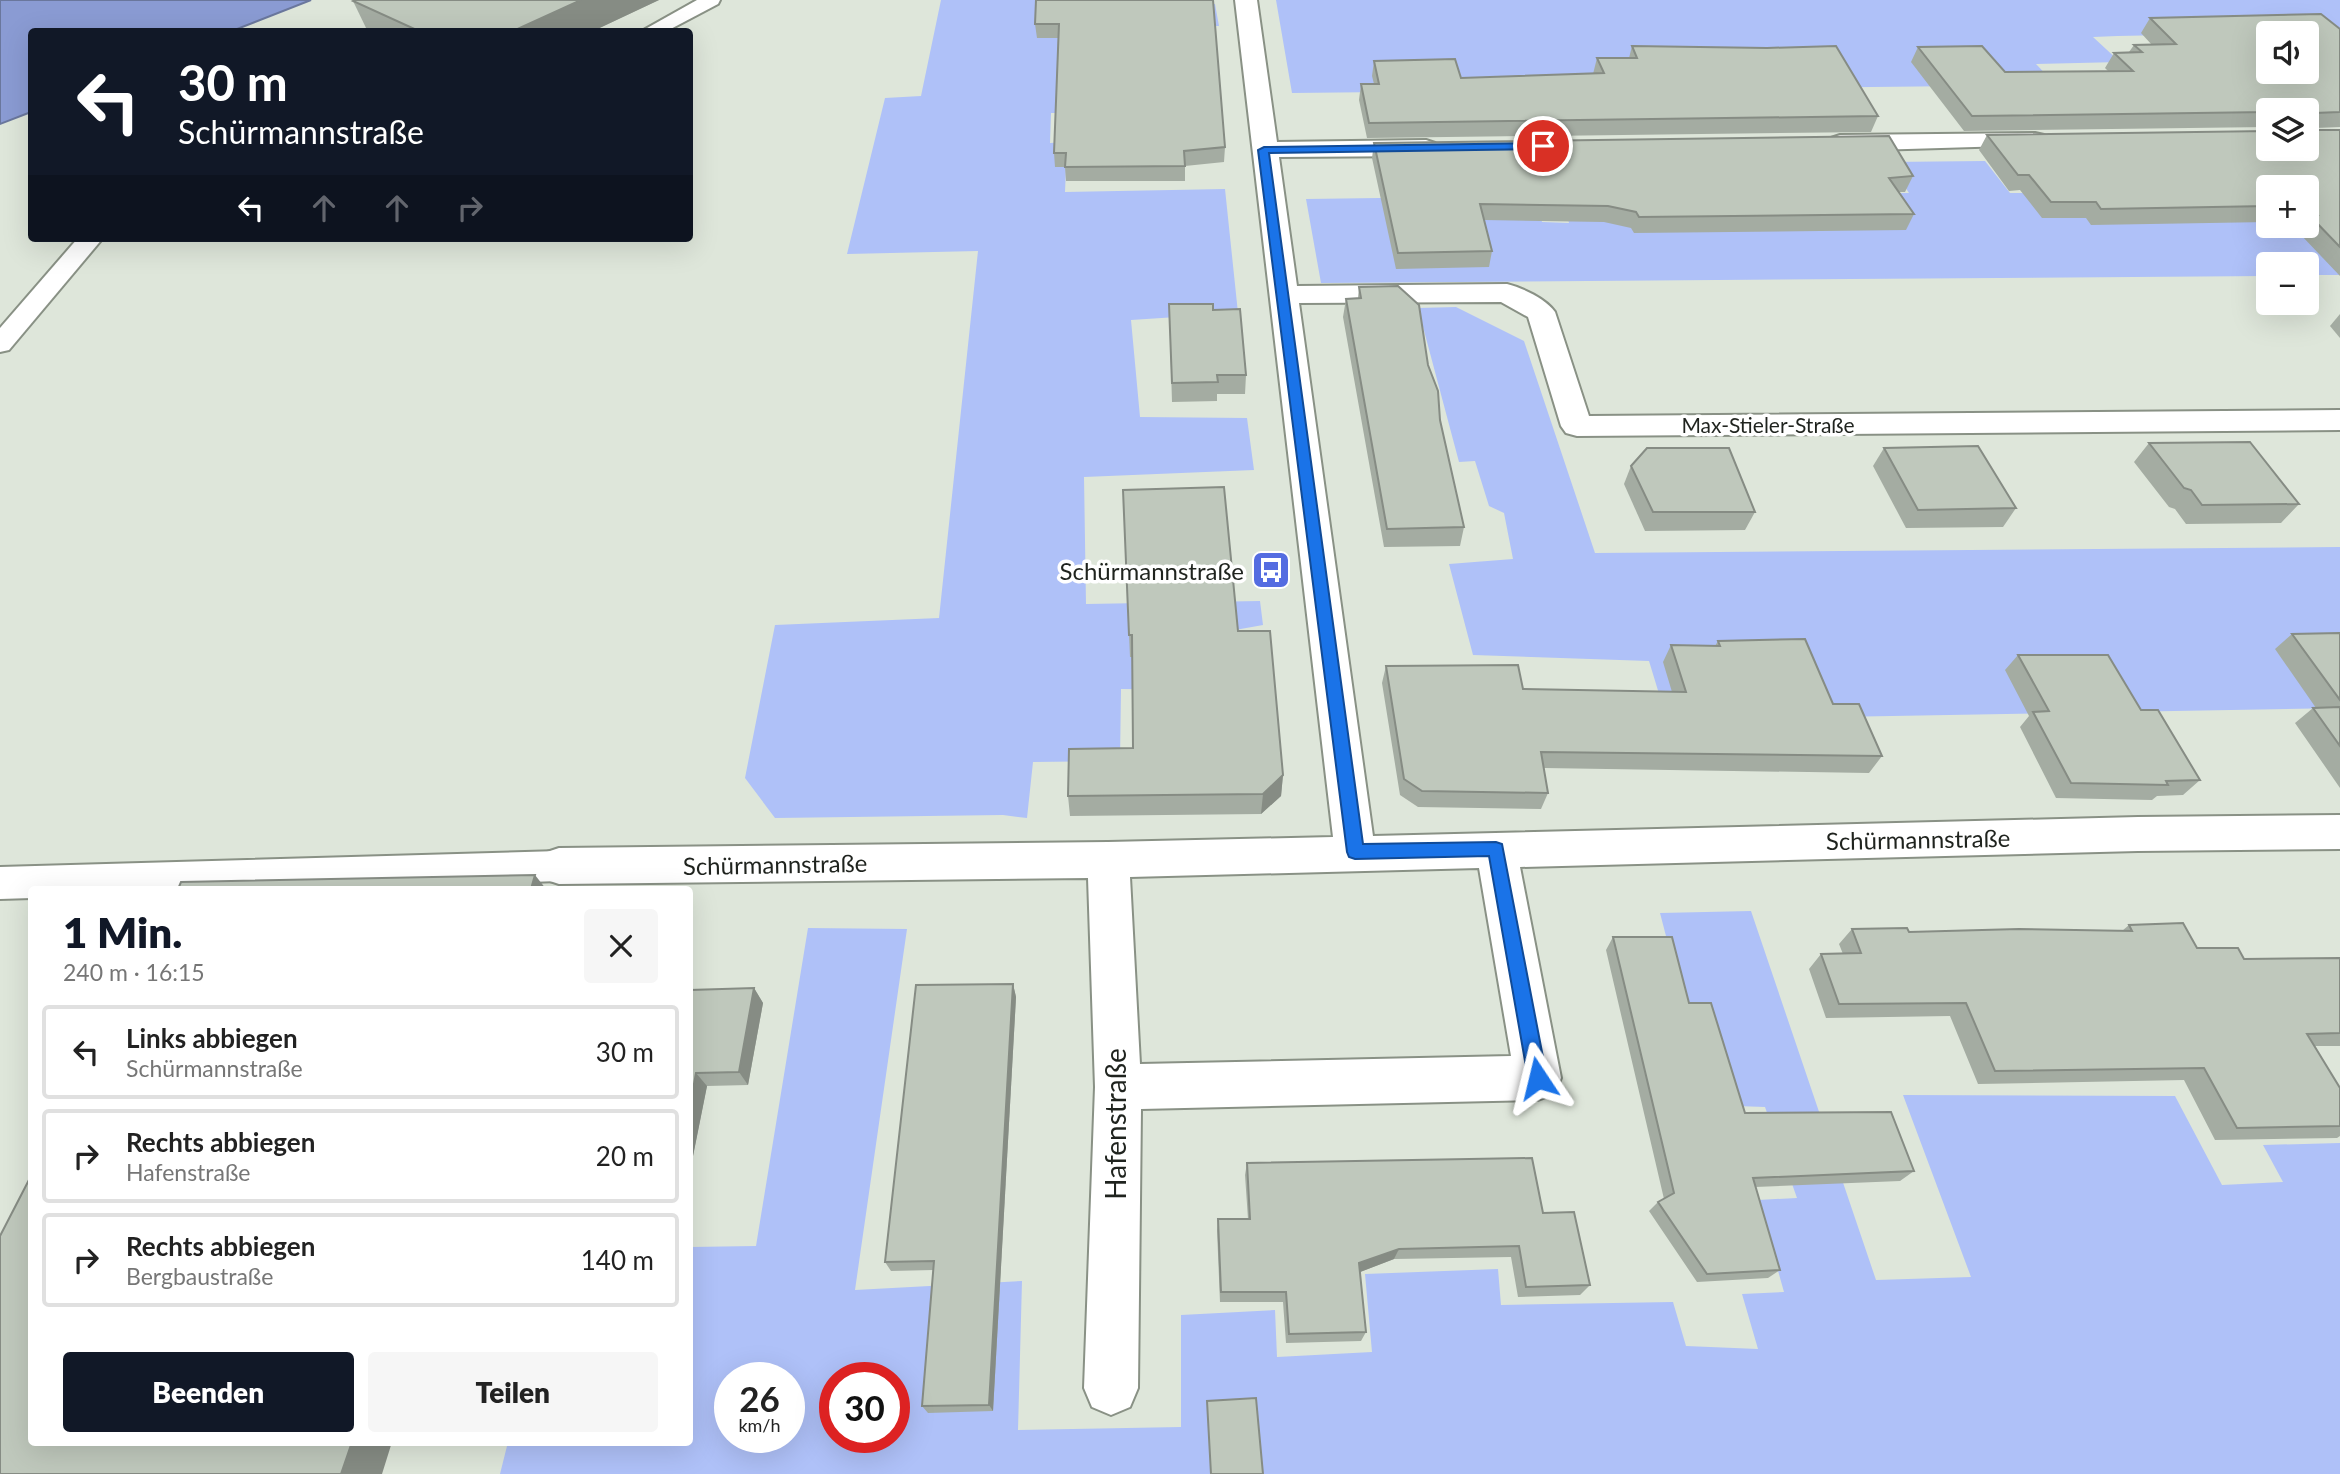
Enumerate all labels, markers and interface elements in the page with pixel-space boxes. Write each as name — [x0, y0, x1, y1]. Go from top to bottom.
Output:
map controls — [2256, 21, 2319, 315]
button: sound — [2256, 21, 2319, 84]
text: 30 m — [178, 53, 288, 111]
icon: left — [63, 56, 154, 147]
button: layers — [2256, 98, 2319, 161]
text: Schürmannstraße — [178, 112, 424, 151]
pin — [1513, 116, 1573, 176]
icon: arrive — [1524, 127, 1562, 165]
button: + — [2256, 175, 2319, 238]
icon: left — [232, 189, 270, 227]
icon: ahead — [305, 189, 343, 227]
icon: ahead — [378, 189, 416, 227]
icon: right — [451, 189, 489, 227]
button: − — [2256, 252, 2319, 315]
street label: Max-Stieler-Straße — [1681, 412, 1855, 437]
bus stop icon: Schürmannstraße — [1250, 549, 1292, 591]
place label: Schürmannstraße — [1060, 556, 1244, 585]
street label: Schürmannstraße — [1826, 823, 2010, 855]
street label: Schürmannstraße — [683, 848, 867, 880]
text: 1 Min. — [63, 907, 182, 957]
button: close — [584, 909, 658, 983]
text: 240 m · 16:15 — [63, 958, 205, 986]
text: Links abbiegen — [126, 1022, 298, 1054]
icon: left — [67, 1033, 105, 1071]
text: 30 m — [596, 1036, 654, 1068]
position arrow — [1501, 1041, 1575, 1115]
street label: Hafenstraße — [1098, 1048, 1132, 1200]
text: Schürmannstraße — [126, 1054, 303, 1082]
text: Rechts abbiegen — [126, 1126, 315, 1158]
icon: right — [67, 1137, 105, 1175]
text: 20 m — [596, 1140, 654, 1172]
text: Hafenstraße — [126, 1158, 250, 1186]
text: Rechts abbiegen — [126, 1230, 315, 1262]
icon: right — [67, 1241, 105, 1279]
text: 140 m — [581, 1244, 654, 1276]
text: Bergbaustraße — [126, 1262, 273, 1290]
button: Beenden — [63, 1352, 354, 1432]
button: Teilen — [368, 1352, 658, 1432]
speed limit sign: 30 — [819, 1362, 910, 1453]
text: 26 — [739, 1377, 780, 1419]
text: km/h — [738, 1414, 781, 1436]

